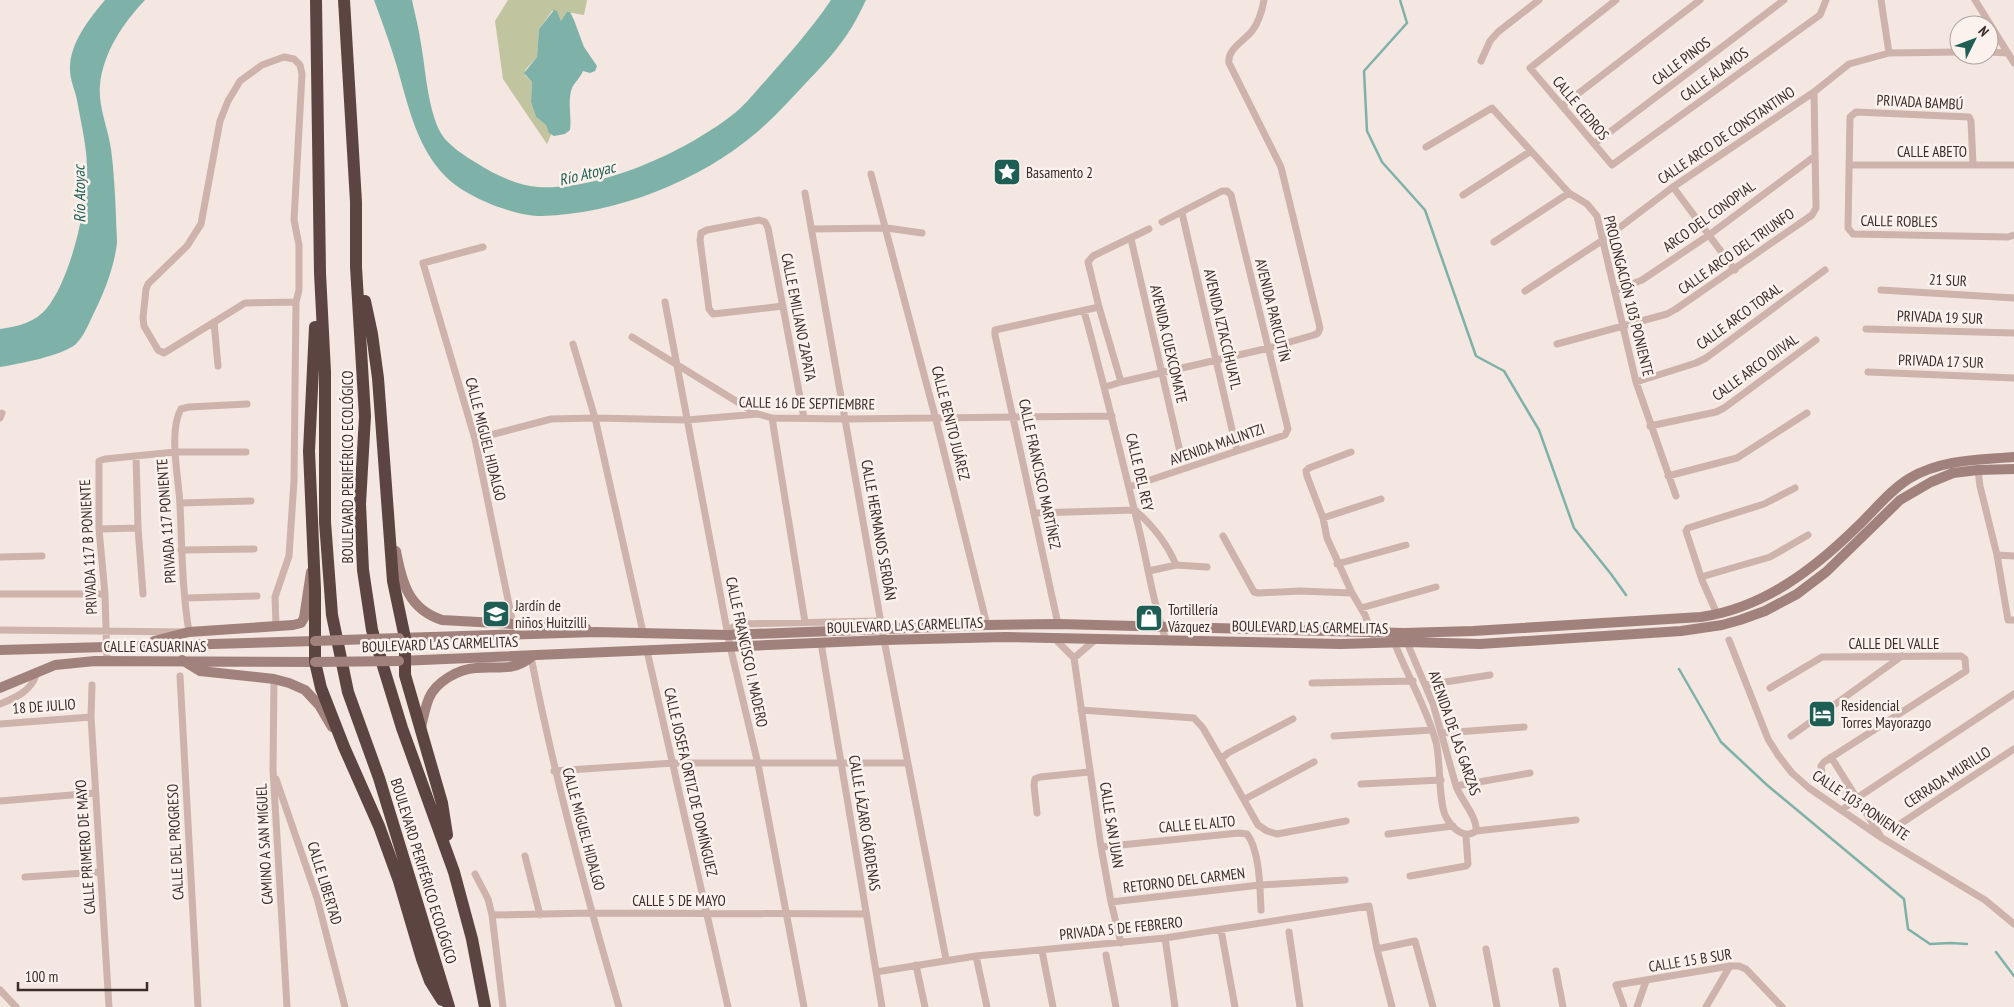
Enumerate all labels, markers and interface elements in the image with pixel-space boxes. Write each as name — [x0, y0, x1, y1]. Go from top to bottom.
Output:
north arrow — [1949, 15, 1999, 65]
text: N — [1974, 22, 1993, 40]
street label: CALLE PINOS — [1648, 33, 1714, 89]
street label: CALLE ÁLAMOS — [1676, 43, 1752, 105]
street label: CALLE CEDROS — [1549, 72, 1613, 144]
street label: CALLE ARCO DE CONSTANTINO — [1654, 82, 1798, 188]
street label: PRIVADA BAMBÚ — [1876, 90, 1964, 114]
street label: CALLE ABETO — [1897, 142, 1967, 161]
water label: Río Atoyac — [557, 156, 620, 190]
place icon: Basamento 2 — [992, 157, 1022, 187]
water label: Río Atoyac — [68, 163, 90, 223]
place label: Basamento 2 — [1026, 163, 1093, 182]
street label: ARCO DEL CONOPIAL — [1659, 176, 1760, 256]
street label: CALLE ARCO DEL TRIUNFO — [1674, 204, 1798, 298]
street label: CALLE ROBLES — [1860, 211, 1938, 231]
street label: PROLONGACIÓN 103 PONIENTE — [1600, 214, 1658, 378]
street label: CALLE EMILIANO ZAPATA — [777, 251, 821, 383]
street label: AVENIDA PARICUTÍN — [1251, 257, 1295, 363]
street label: AVENIDA IZTACCÍHUATL — [1200, 267, 1246, 392]
street label: 21 SUR — [1928, 270, 1968, 290]
street label: CALLE ARCO TORAL — [1692, 278, 1786, 353]
street label: AVENIDA CUEXCOMATE — [1146, 283, 1192, 405]
street label: PRIVADA 19 SUR — [1897, 306, 1983, 328]
street label: CALLE ARCO OJIVAL — [1708, 329, 1802, 405]
street label: PRIVADA 17 SUR — [1898, 350, 1984, 372]
street label: CALLE BENITO JUÁREZ — [928, 364, 974, 482]
street label: BOULEVARD PERIFÉRICO ECOLÓGICO — [338, 370, 357, 564]
street label: CALLE MIGUEL HIDALGO — [461, 375, 511, 503]
street label: CALLE 16 DE SEPTIEMBRE — [739, 392, 875, 414]
street label: CALLE FRANCISCO MARTÍNEZ — [1015, 397, 1065, 551]
street label: AVENIDA MALINTZI — [1167, 419, 1267, 469]
street label: CALLE DEL REY — [1122, 431, 1158, 513]
street label: PRIVADA 117 PONIENTE — [152, 458, 180, 584]
street label: CALLE HERMANOS SERDÁN — [857, 458, 901, 602]
street label: PRIVADA 117 B PONIENTE — [75, 479, 101, 615]
street label: CALLE FRANCISCO I. MADERO — [722, 575, 772, 729]
place label: Jardín de niños Huitzilli — [514, 596, 587, 632]
school or university icon: Jardín de niños Huitzilli — [481, 599, 511, 629]
place label: Tortillería Vázquez — [1167, 600, 1218, 636]
shop icon: Tortillería Vázquez — [1134, 603, 1164, 633]
street label: BOULEVARD LAS CARMELITAS — [827, 613, 983, 637]
street label: BOULEVARD LAS CARMELITAS — [1232, 616, 1388, 638]
street label: BOULEVARD LAS CARMELITAS — [362, 632, 518, 656]
street label: CALLE DEL VALLE — [1849, 634, 1939, 653]
street label: CALLE CASUARINAS — [104, 637, 206, 656]
street label: AVENIDA DE LAS GARZAS — [1425, 668, 1485, 798]
street label: CALLE JOSEFA ORTIZ DE DOMÍNGUEZ — [660, 686, 722, 879]
street label: 18 DE JULIO — [12, 694, 76, 718]
place label: Residencial Torres Mayorazgo — [1841, 696, 1931, 732]
hotel icon: Residencial Torres Mayorazgo — [1807, 699, 1837, 729]
street label: CERRADA MURILLO — [1900, 742, 1994, 812]
street label: CALLE LÁZARO CÁRDENAS — [845, 754, 885, 892]
street label: CALLE MIGUEL HIDALGO — [558, 765, 610, 893]
street label: CALLE 103 PONIENTE — [1809, 765, 1913, 845]
street label: BOULEVARD PERIFÉRICO ECOLÓGICO — [387, 776, 461, 966]
street label: CALLE PRIMERO DE MAYO — [71, 779, 99, 915]
street label: CALLE SAN JUAN — [1096, 781, 1128, 869]
street label: CAMINO A SAN MIGUEL — [251, 782, 277, 905]
street label: CALLE DEL PROGRESO — [162, 783, 188, 901]
street label: CALLE EL ALTO — [1158, 811, 1236, 837]
street label: CALLE LIBERTAD — [303, 839, 347, 927]
street label: RETORNO DEL CARMEN — [1122, 863, 1246, 897]
street label: CALLE 5 DE MAYO — [632, 891, 726, 910]
street label: PRIVADA 5 DE FEBRERO — [1058, 912, 1184, 944]
street label: CALLE 15 B SUR — [1647, 944, 1733, 976]
scale bar — [18, 960, 146, 992]
text: 100 m — [25, 967, 58, 986]

